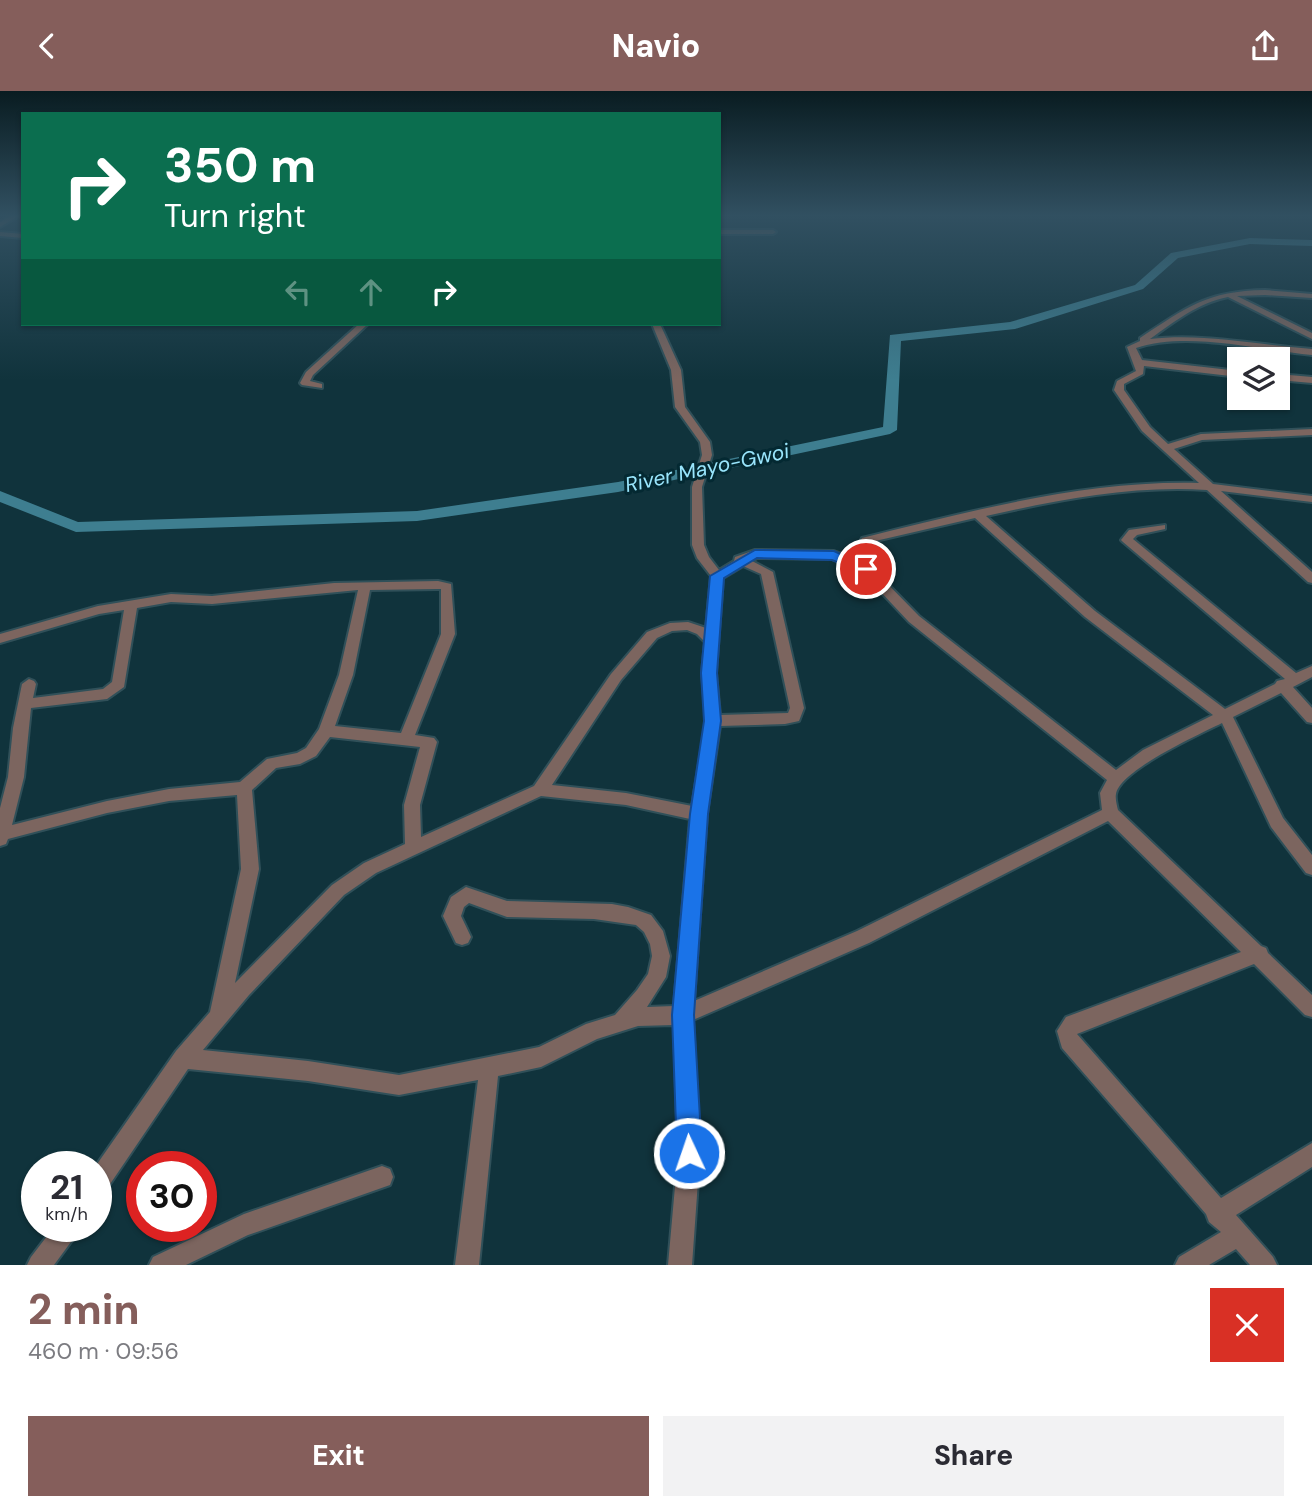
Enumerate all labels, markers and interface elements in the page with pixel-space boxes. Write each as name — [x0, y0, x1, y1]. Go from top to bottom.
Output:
text: Navio — [612, 25, 700, 67]
icon: back — [28, 27, 66, 65]
icon: share — [1246, 27, 1284, 65]
text: 350 m — [164, 133, 316, 197]
icon: right — [49, 140, 140, 231]
text: Turn right — [164, 195, 306, 237]
icon: left — [279, 273, 317, 311]
icon: ahead — [352, 273, 390, 311]
icon: right — [425, 273, 463, 311]
map controls — [1227, 347, 1290, 410]
button: layers — [1227, 347, 1290, 410]
water label: River Mayo-Gwoi — [622, 437, 793, 499]
pin — [836, 539, 896, 599]
icon: arrive — [847, 550, 885, 588]
position arrow — [652, 1116, 726, 1190]
speed limit sign: 30 — [126, 1151, 217, 1242]
text: 21 — [50, 1164, 83, 1210]
text: km/h — [45, 1202, 88, 1226]
text: 2 min — [28, 1282, 139, 1337]
button: close — [1210, 1288, 1284, 1362]
text: 460 m · 09:56 — [28, 1336, 179, 1366]
button: Exit — [28, 1416, 649, 1496]
button: Share — [663, 1416, 1284, 1496]

